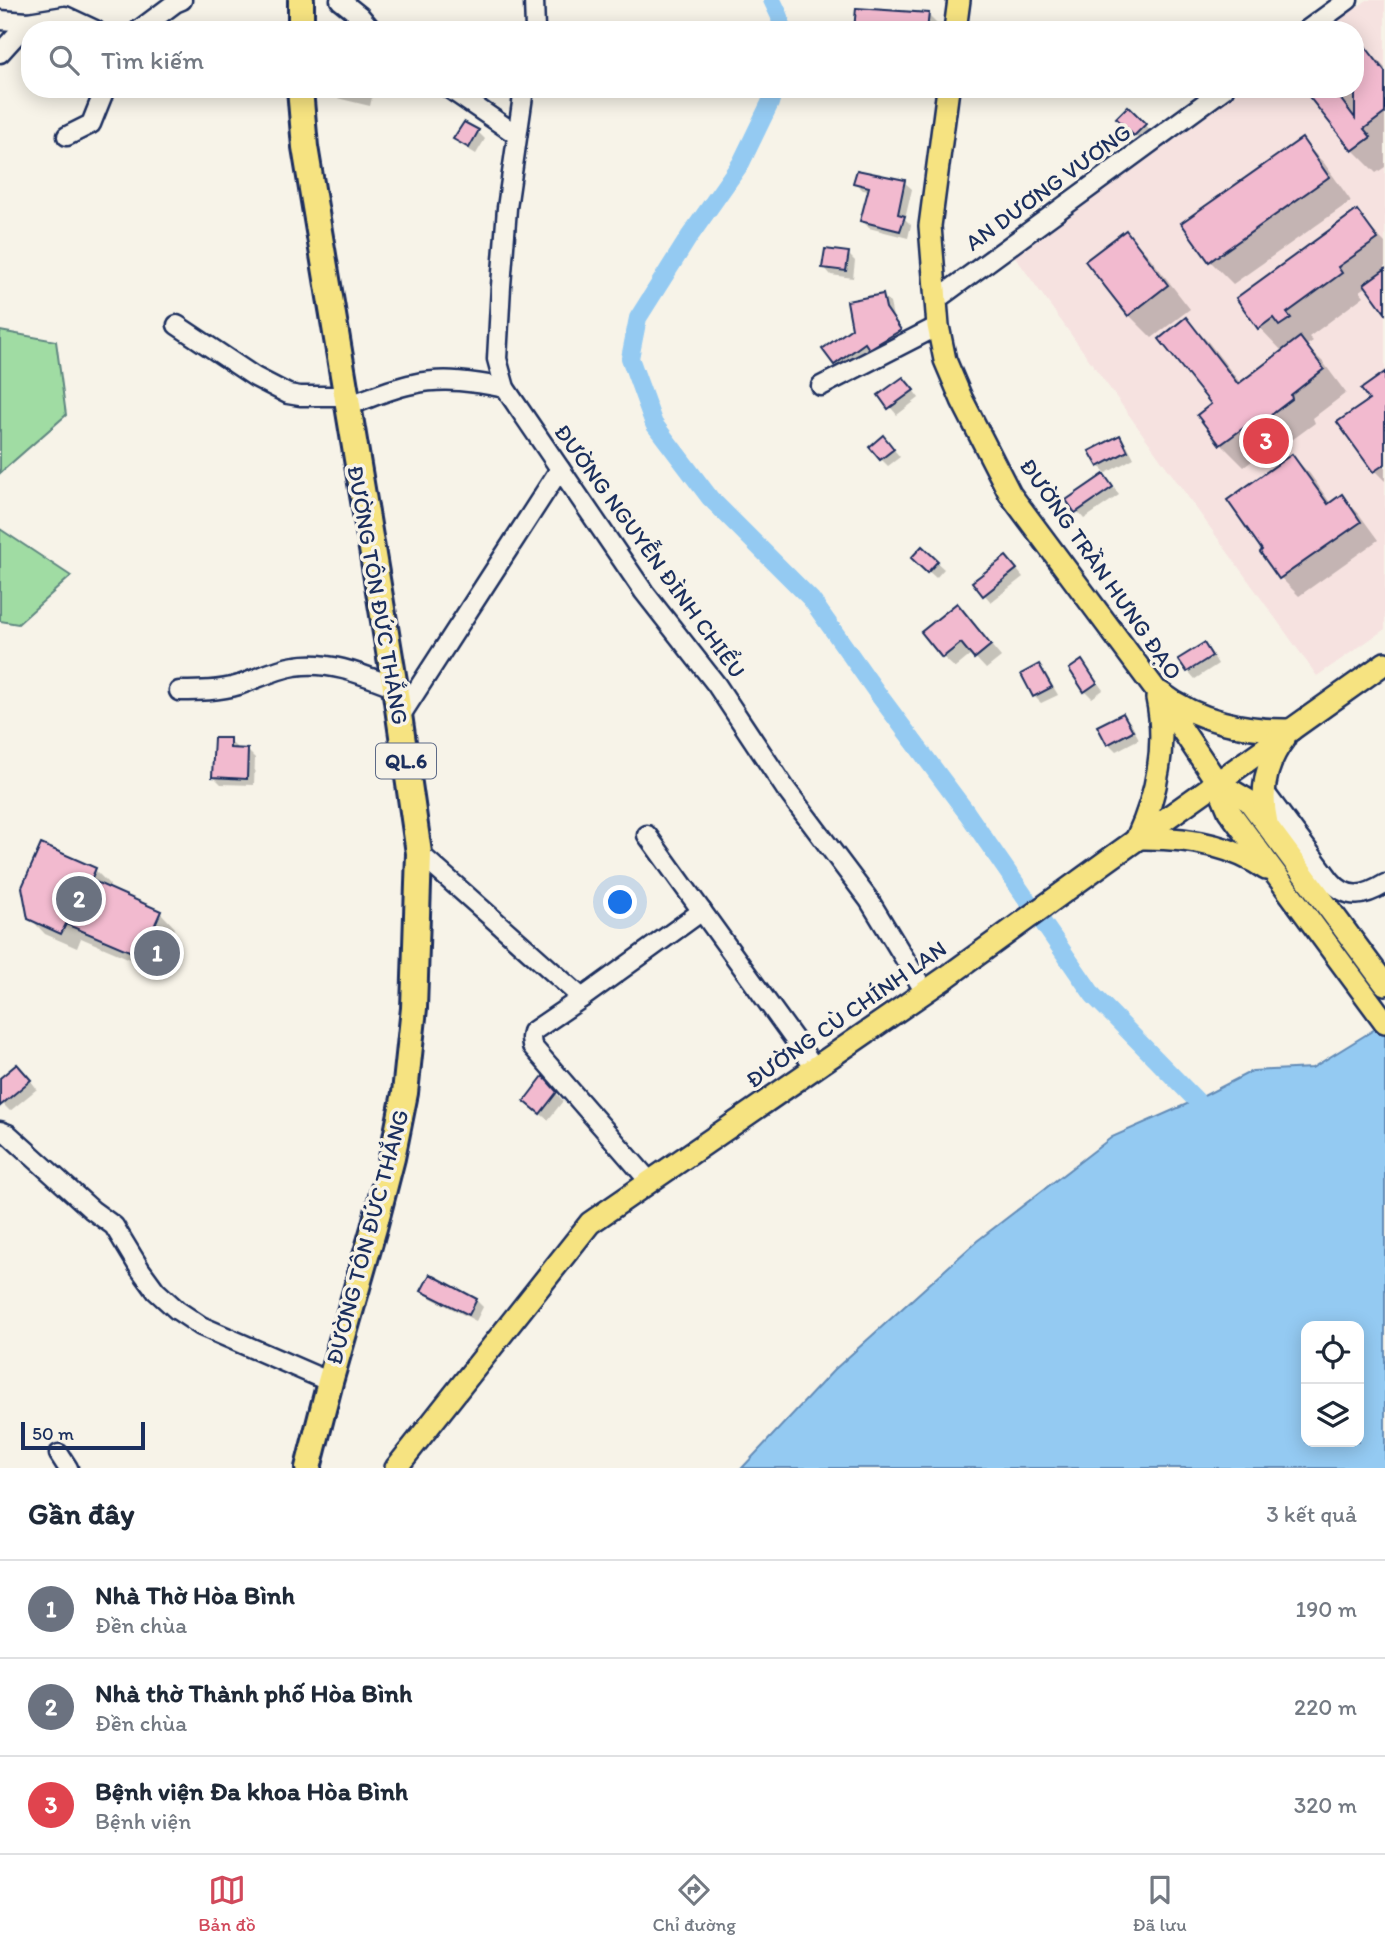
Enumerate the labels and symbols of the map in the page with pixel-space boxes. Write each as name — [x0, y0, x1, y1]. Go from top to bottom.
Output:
street label: AN DƯƠNG VƯƠNG — [960, 117, 1136, 257]
pin: 3 — [1243, 415, 1289, 467]
street label: ĐƯỜNG NGUYỄN ĐÌNH CHIỂU — [548, 419, 752, 683]
street label: ĐƯỜNG TRẦN HƯNG ĐẠO — [1014, 453, 1188, 685]
street label: ĐƯỜNG TÔN ĐỨC THẮNG — [341, 463, 415, 727]
road number: QL.6 — [376, 744, 436, 778]
pin: 2 — [56, 873, 102, 925]
your location — [603, 885, 637, 919]
pin: 1 — [134, 927, 180, 979]
street label: ĐƯỜNG CÙ CHÍNH LAN — [740, 934, 952, 1094]
street label: ĐƯỜNG TÔN ĐỨC THẮNG — [319, 1106, 415, 1368]
scale bar — [21, 1419, 145, 1451]

